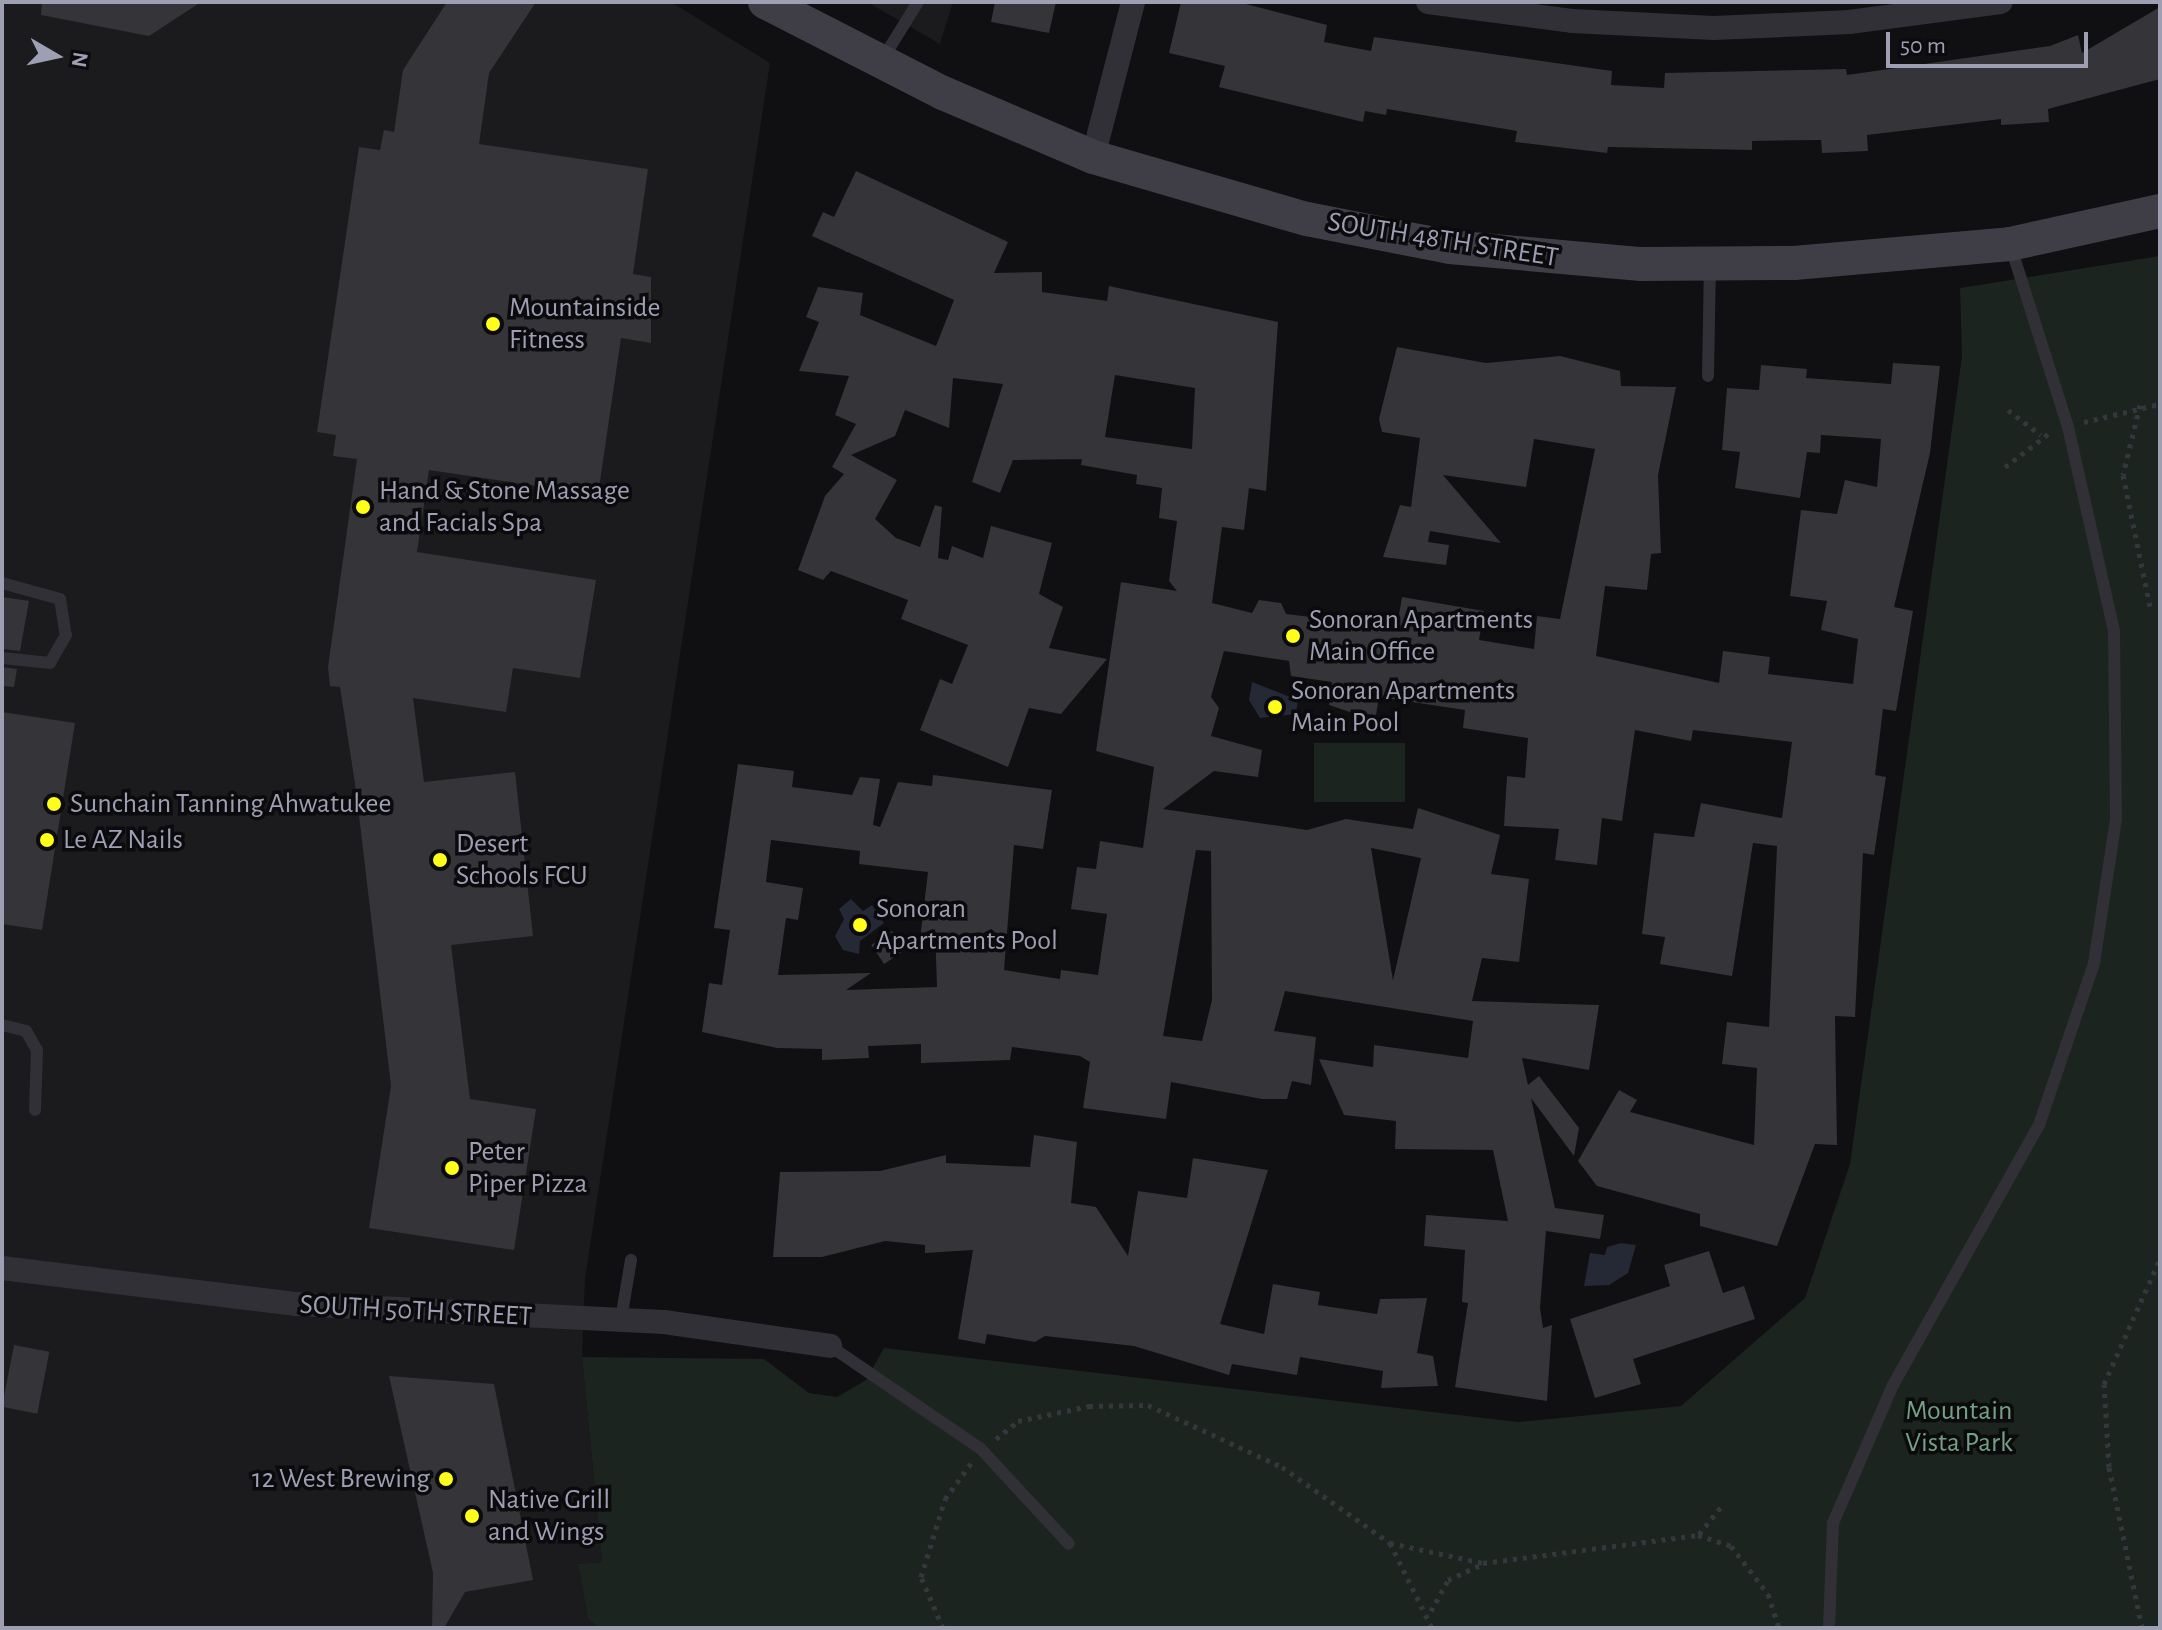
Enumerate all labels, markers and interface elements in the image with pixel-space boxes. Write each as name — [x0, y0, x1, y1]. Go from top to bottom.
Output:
north arrow — [16, 16, 96, 96]
scale bar — [1890, 16, 2092, 66]
text: 50 m — [1900, 34, 1946, 58]
text: N — [68, 50, 92, 69]
street label: SOUTH 48TH STREET — [1325, 205, 1561, 275]
place label: Mountainside Fitness — [509, 291, 660, 357]
marker: Mountainside Fitness — [484, 315, 502, 333]
place label: Hand & Stone Massage and Facials Spa — [379, 474, 630, 540]
marker: Hand & Stone Massage and Facials Spa — [354, 498, 372, 516]
place label: Sonoran Apartments Main Office — [1309, 603, 1533, 669]
marker: Sonoran Apartments Main Office — [1284, 627, 1302, 645]
place label: Sonoran Apartments Main Pool — [1291, 674, 1515, 740]
marker: Sonoran Apartments Main Pool — [1266, 698, 1284, 716]
place label: Sunchain Tanning Ahwatukee — [70, 787, 391, 821]
marker: Sunchain Tanning Ahwatukee — [45, 795, 63, 813]
place label: Le AZ Nails — [63, 823, 183, 857]
place label: Desert Schools FCU — [456, 827, 588, 893]
marker: Le AZ Nails — [38, 831, 56, 849]
marker: Desert Schools FCU — [431, 851, 449, 869]
place label: Sonoran Apartments Pool — [876, 892, 1058, 958]
marker: Sonoran Apartments Pool — [851, 916, 869, 934]
place label: Peter Piper Pizza — [468, 1135, 588, 1201]
marker: Peter Piper Pizza — [443, 1159, 461, 1177]
street label: SOUTH 50TH STREET — [299, 1288, 533, 1334]
park label: Mountain Vista Park — [1905, 1394, 2013, 1460]
place label: 12 West Brewing — [252, 1462, 430, 1496]
marker: 12 West Brewing — [437, 1470, 455, 1488]
place label: Native Grill and Wings — [488, 1483, 610, 1549]
marker: Native Grill and Wings — [463, 1507, 481, 1525]

